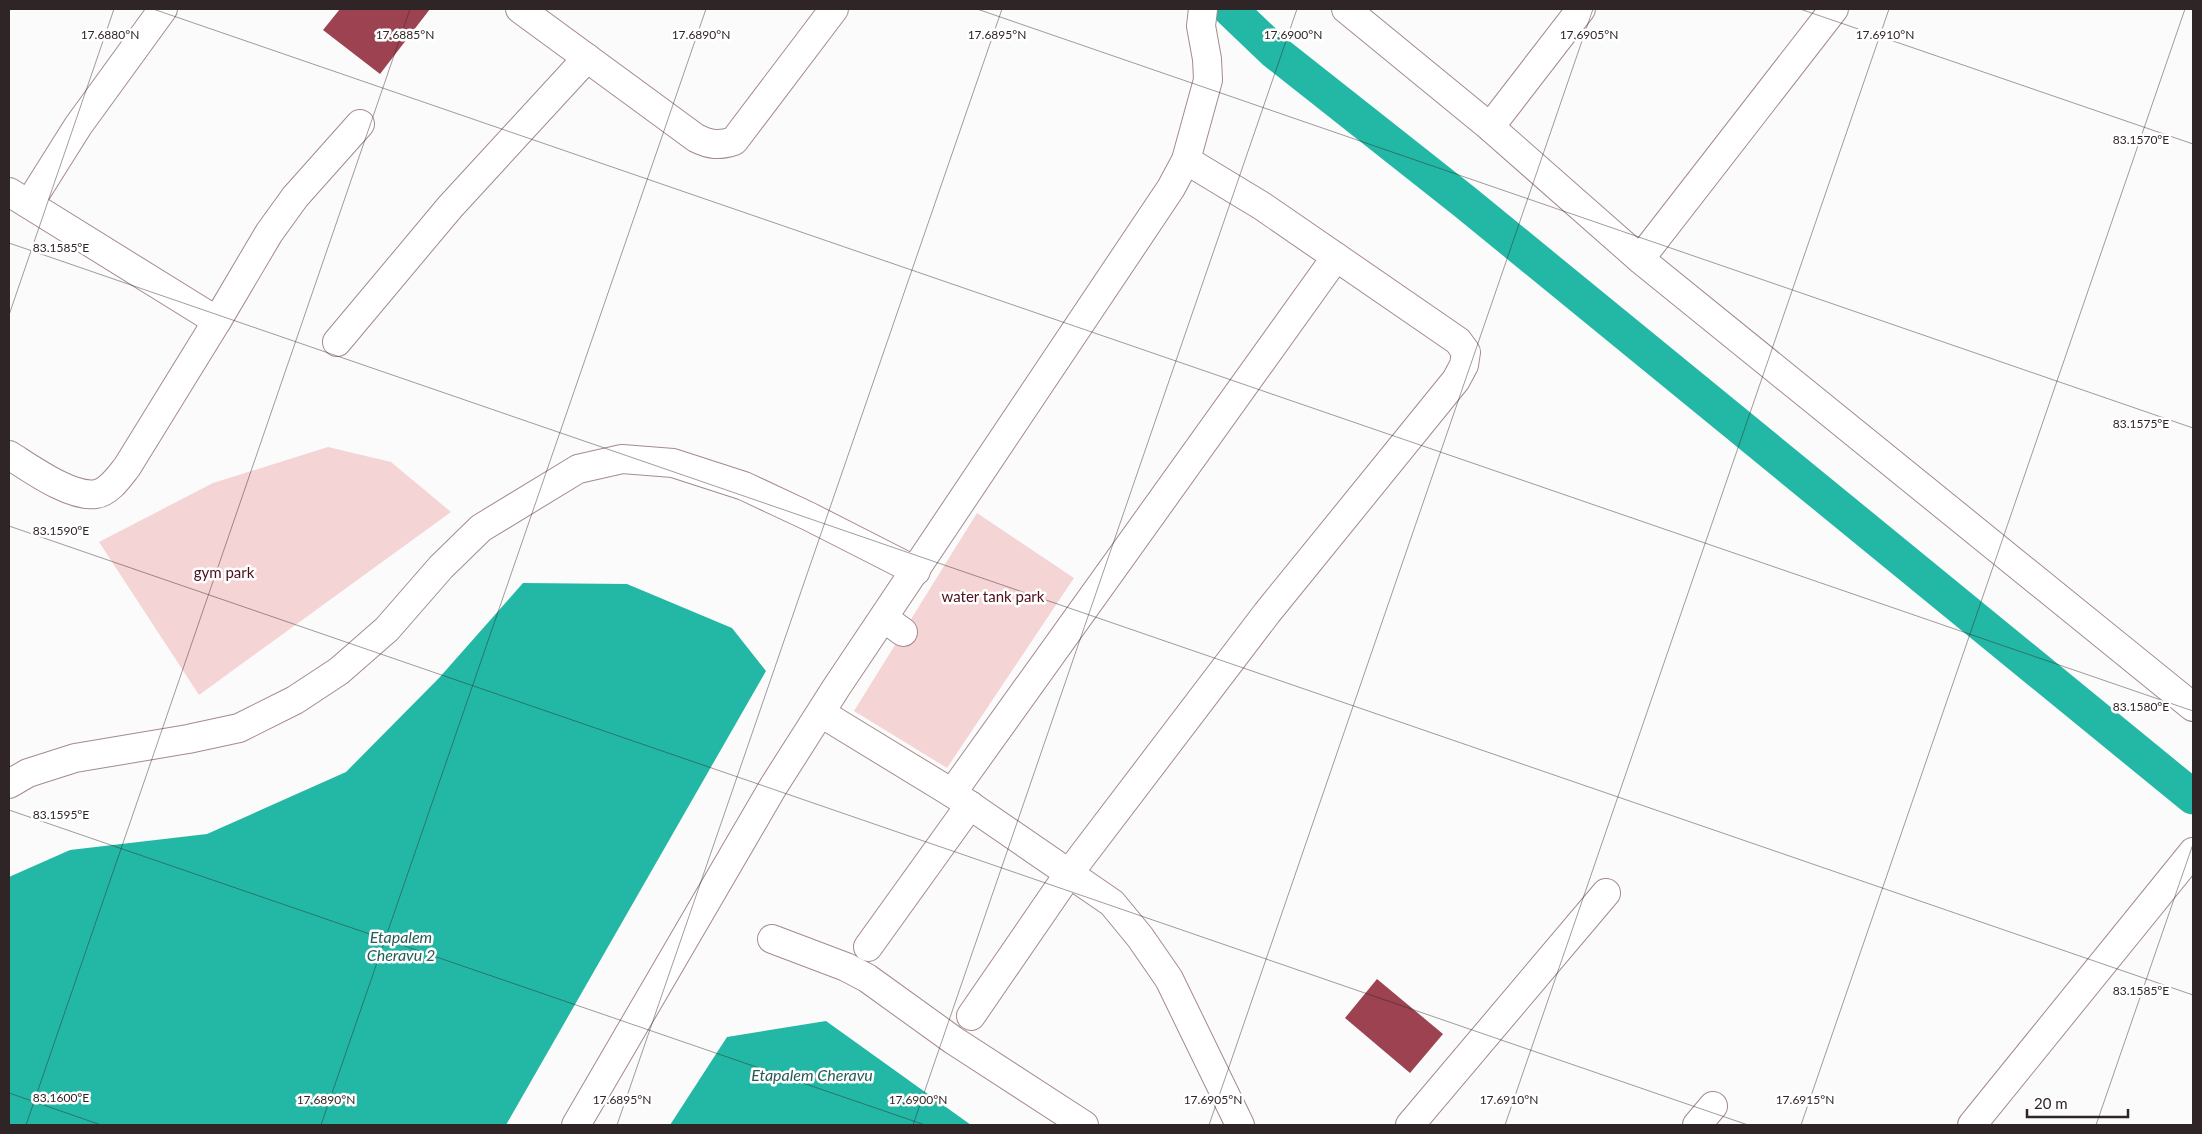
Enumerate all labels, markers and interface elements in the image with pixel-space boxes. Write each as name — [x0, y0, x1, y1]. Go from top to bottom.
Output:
text: 17.6880°N — [81, 27, 139, 42]
text: 17.6885°N — [376, 27, 434, 42]
text: 17.6890°N — [672, 27, 730, 42]
text: 17.6895°N — [968, 27, 1026, 42]
text: 17.6900°N — [1264, 27, 1322, 42]
text: 17.6905°N — [1560, 27, 1618, 42]
text: 17.6910°N — [1856, 27, 1914, 42]
text: 83.1570°E — [2113, 132, 2169, 147]
text: 83.1585°E — [33, 240, 89, 255]
text: 83.1575°E — [2113, 416, 2169, 431]
text: 83.1590°E — [33, 523, 89, 538]
park label: gym park — [194, 563, 255, 581]
park label: water tank park — [942, 587, 1045, 605]
text: 83.1580°E — [2113, 699, 2169, 714]
text: 83.1595°E — [33, 807, 89, 822]
water label: Etapalem Cheravu 2 — [367, 927, 435, 964]
text: 83.1585°E — [2113, 983, 2169, 998]
water label: Etapalem Cheravu — [751, 1065, 873, 1084]
scale bar — [2027, 1086, 2128, 1118]
text: 83.1600°E — [33, 1090, 89, 1105]
text: 17.6890°N — [297, 1092, 355, 1107]
text: 17.6895°N — [593, 1092, 651, 1107]
text: 17.6900°N — [889, 1092, 947, 1107]
text: 17.6905°N — [1184, 1092, 1242, 1107]
text: 17.6910°N — [1480, 1092, 1538, 1107]
text: 17.6915°N — [1776, 1092, 1834, 1107]
text: 20 m — [2034, 1094, 2068, 1112]

